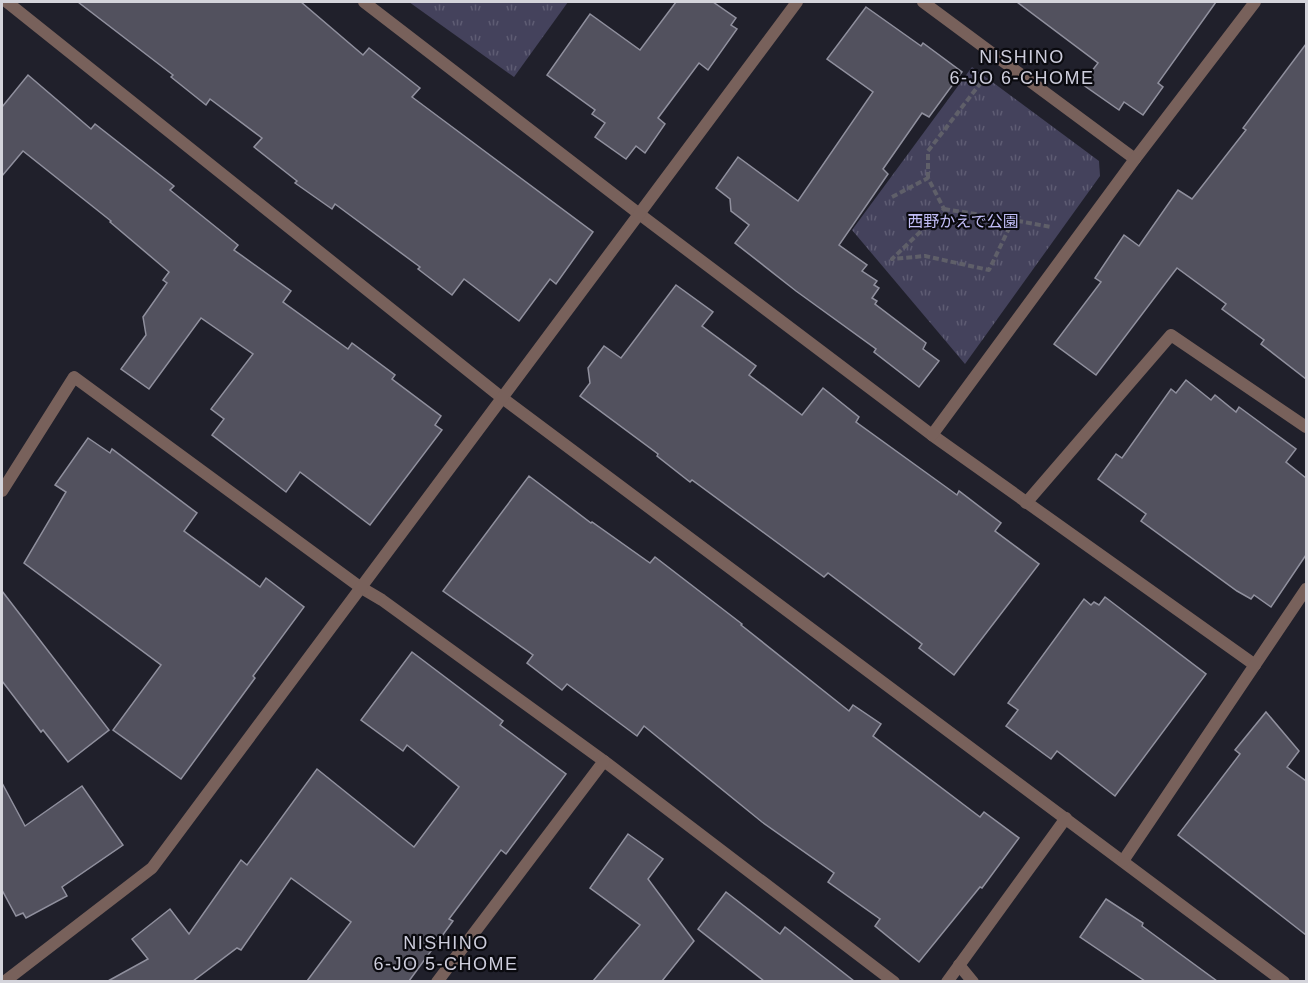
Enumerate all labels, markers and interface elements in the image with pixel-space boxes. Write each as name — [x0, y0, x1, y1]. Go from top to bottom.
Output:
district label: NISHINO 6-JO 6-CHOME — [949, 47, 1095, 88]
park label: 西野かえで公園 — [907, 213, 1019, 230]
district label: NISHINO 6-JO 5-CHOME — [373, 933, 519, 974]

